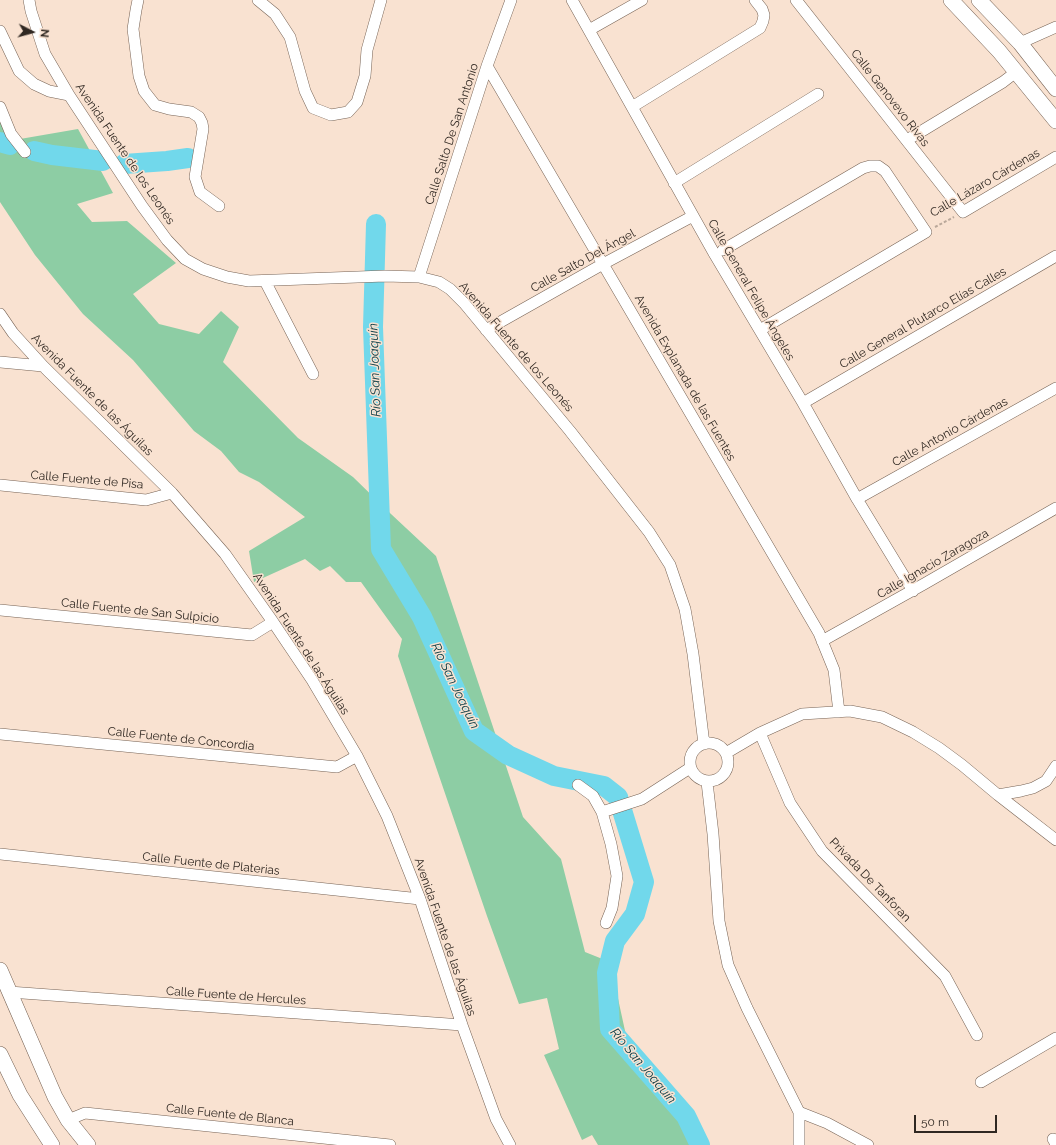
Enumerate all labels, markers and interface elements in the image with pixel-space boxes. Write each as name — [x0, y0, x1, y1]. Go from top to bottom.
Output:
north arrow — [12, 12, 52, 52]
text: N — [38, 28, 51, 38]
street label: Calle Genovevo Rivas — [848, 47, 932, 149]
street label: Calle Salto De San Antonio — [422, 61, 482, 207]
street label: Avenida Fuente de los Leonés — [72, 81, 178, 227]
street label: Calle Lázaro Cárdenas — [928, 146, 1042, 220]
street label: Calle General Felipe Ángeles — [705, 217, 797, 363]
street label: Calle Salto Del Ángel — [528, 226, 638, 296]
street label: Calle General Plutarco Elías Calles — [837, 264, 1009, 372]
street label: Avenida Fuente de los Leonés — [456, 279, 576, 415]
street label: Avenida Explanada de las Fuentes — [631, 292, 739, 464]
water label: Río San Joaquín — [366, 323, 384, 417]
street label: Avenida Fuente de las Águilas — [28, 331, 156, 459]
street label: Calle Antonio Cárdenas — [890, 394, 1010, 470]
street label: Calle Fuente de Pisa — [30, 468, 144, 492]
street label: Calle Ignacio Zaragoza — [875, 526, 991, 602]
street label: Avenida Fuente de las Águilas — [250, 570, 352, 718]
street label: Calle Fuente de San Sulpicio — [60, 596, 220, 626]
water label: Río San Joaquín — [427, 640, 483, 732]
street label: Calle Fuente de Concordia — [107, 724, 255, 754]
street label: Privada De Tanforan — [826, 835, 914, 925]
street label: Calle Fuente de Platerias — [142, 850, 280, 878]
street label: Avenida Fuente de las Águilas — [411, 856, 479, 1018]
street label: Calle Fuente de Hercules — [165, 984, 307, 1008]
water label: Río San Joaquín — [607, 1025, 679, 1107]
street label: Calle Fuente de Blanca — [165, 1101, 295, 1129]
scale bar — [916, 1107, 999, 1133]
text: 50 m — [921, 1115, 949, 1129]

